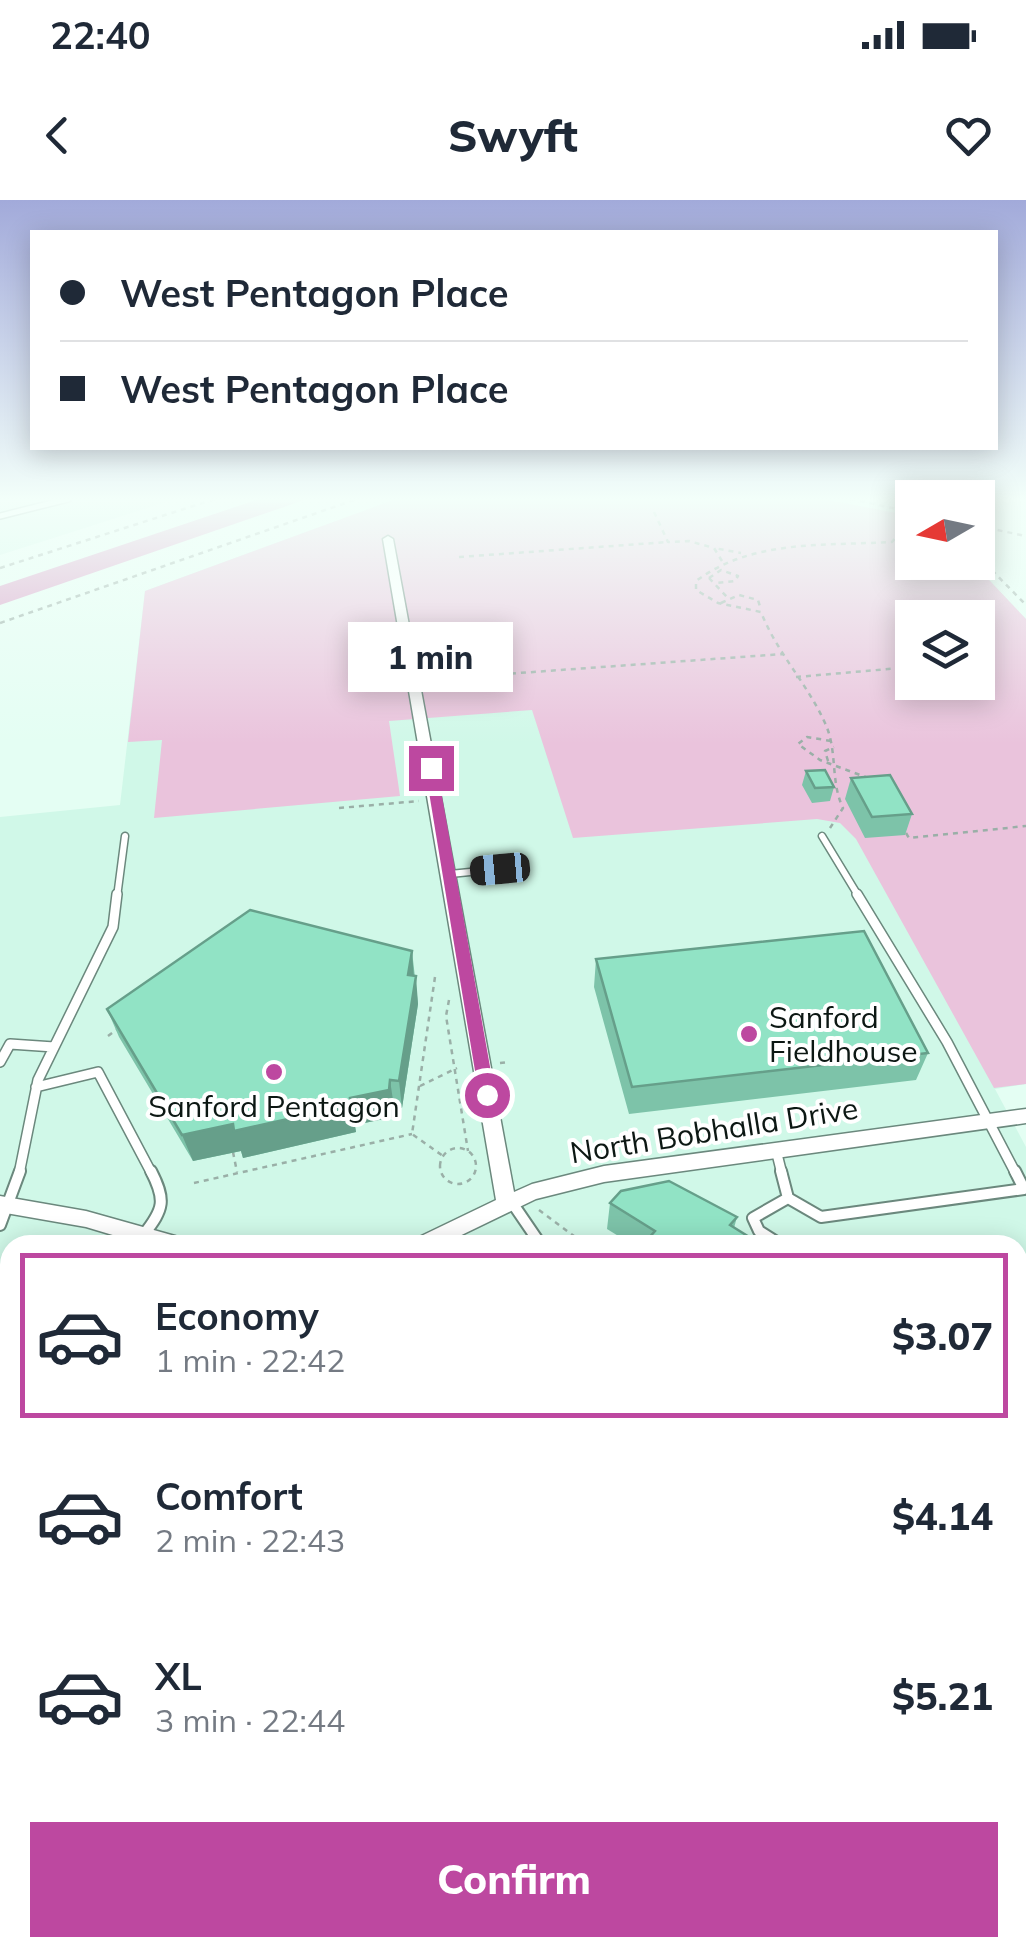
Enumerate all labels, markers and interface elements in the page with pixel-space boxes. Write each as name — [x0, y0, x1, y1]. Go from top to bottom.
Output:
text: 22:40 — [50, 11, 151, 59]
text: Swyft — [448, 107, 578, 163]
icon: back — [30, 108, 85, 163]
icon: heart — [941, 108, 996, 163]
text: West Pentagon Place — [120, 269, 509, 317]
text: West Pentagon Place — [120, 365, 509, 413]
north arrow — [895, 480, 995, 580]
map controls — [895, 480, 995, 700]
button: layers — [895, 600, 995, 700]
callout: 1 min — [348, 623, 514, 693]
text: 1 min — [388, 637, 473, 677]
route end — [409, 746, 454, 791]
car — [469, 851, 531, 887]
place label: Sanford Fieldhouse — [769, 998, 918, 1070]
marker: Sanford Fieldhouse — [738, 1023, 760, 1045]
marker: Sanford Pentagon — [263, 1061, 285, 1083]
route start — [465, 1073, 510, 1118]
place label: Sanford Pentagon — [148, 1087, 400, 1125]
street label: North Bobhalla Drive — [567, 1088, 861, 1172]
icon: car — [35, 1291, 125, 1381]
text: Economy — [155, 1292, 319, 1340]
text: $3.07 — [892, 1312, 993, 1360]
text: 1 min · 22:42 — [155, 1340, 345, 1380]
icon: car — [35, 1471, 125, 1561]
text: Comfort — [155, 1472, 303, 1520]
text: $4.14 — [892, 1492, 993, 1540]
text: 2 min · 22:43 — [155, 1520, 345, 1560]
icon: car — [35, 1651, 125, 1741]
text: XL — [155, 1652, 202, 1700]
text: $5.21 — [892, 1672, 993, 1720]
text: 3 min · 22:44 — [155, 1700, 345, 1740]
button: Confirm — [30, 1822, 998, 1937]

